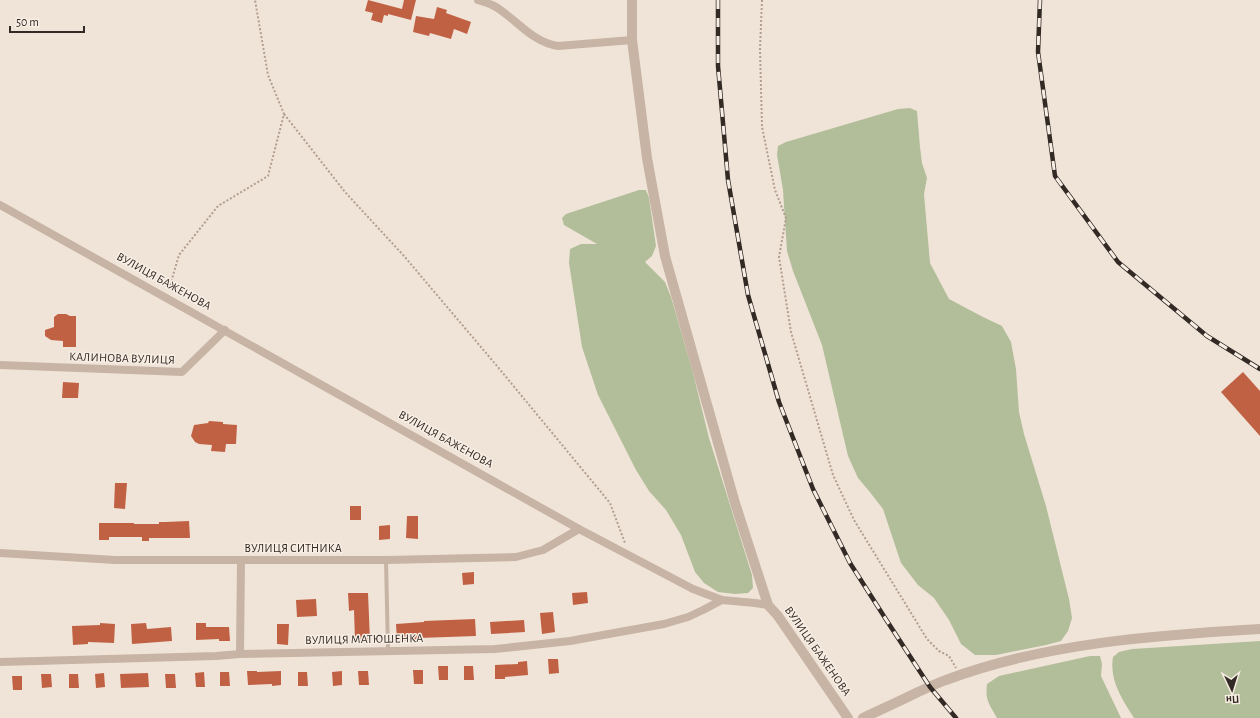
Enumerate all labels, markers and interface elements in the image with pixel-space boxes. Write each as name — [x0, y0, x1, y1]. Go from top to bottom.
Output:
scale bar — [10, 8, 84, 34]
text: 50 m — [16, 16, 39, 28]
street label: ВУЛИЦЯ БАЖЕНОВА — [115, 250, 213, 312]
street label: КАЛИНОВА ВУЛИЦЯ — [69, 350, 175, 366]
street label: ВУЛИЦЯ БАЖЕНОВА — [397, 408, 495, 470]
street label: ВУЛИЦЯ СИТНИКА — [244, 542, 342, 554]
street label: ВУЛИЦЯ БАЖЕНОВА — [783, 604, 853, 698]
street label: ВУЛИЦЯ МАТЮШЕНКА — [305, 632, 423, 646]
north arrow — [1212, 670, 1252, 710]
text: Пн — [1226, 694, 1240, 705]

